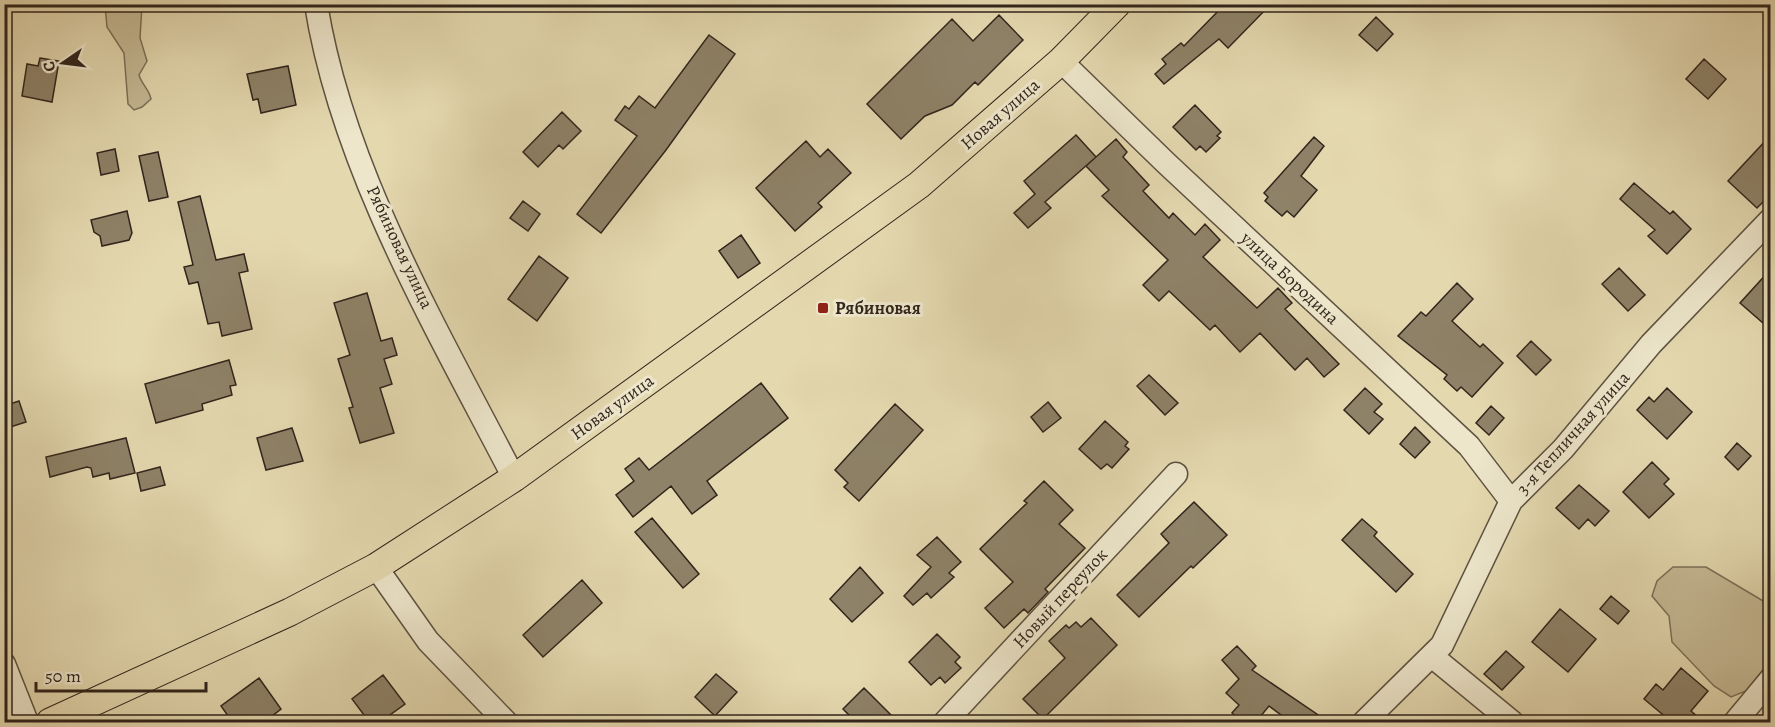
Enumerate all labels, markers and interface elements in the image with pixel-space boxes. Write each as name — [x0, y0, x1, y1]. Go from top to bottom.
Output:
north arrow — [33, 33, 93, 93]
text: С — [38, 59, 61, 74]
street label: Новая улица — [955, 73, 1045, 155]
street label: Рябиновая улица — [361, 182, 439, 313]
street label: улица Бородина — [1235, 226, 1345, 330]
place label: Рябиновая — [835, 296, 921, 320]
marker: Рябиновая — [816, 301, 830, 315]
street label: 3-я Тепличная улица — [1511, 366, 1635, 500]
street label: Новая улица — [566, 368, 659, 445]
street label: Новый переулок — [1007, 543, 1113, 653]
scale bar — [36, 655, 206, 693]
text: 50 m — [45, 664, 81, 688]

